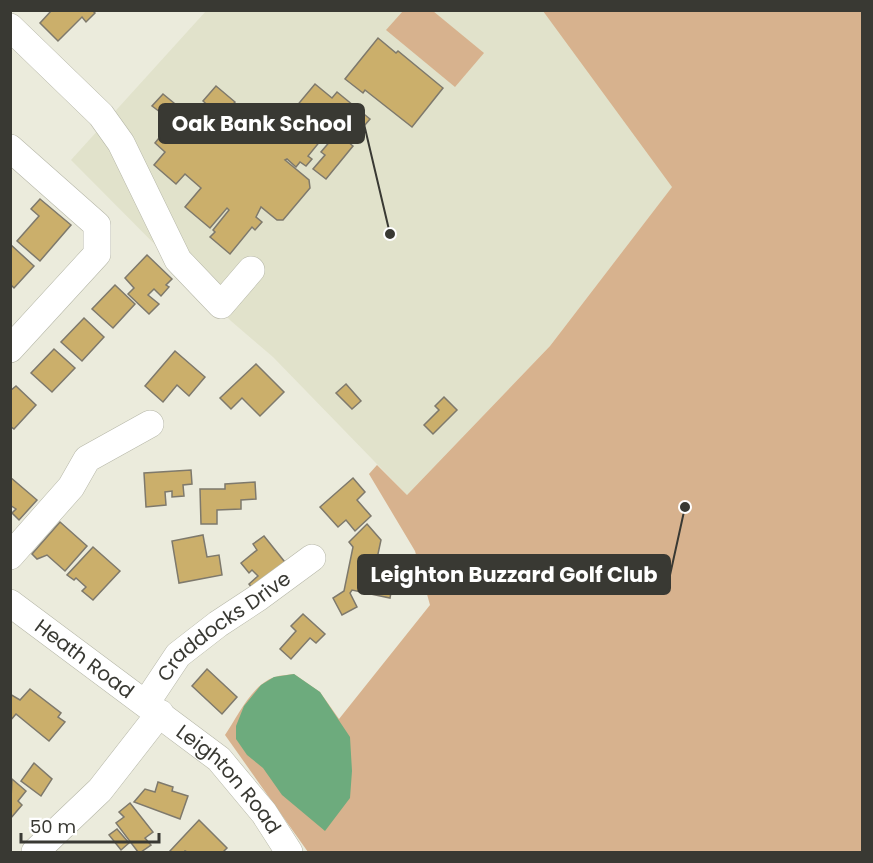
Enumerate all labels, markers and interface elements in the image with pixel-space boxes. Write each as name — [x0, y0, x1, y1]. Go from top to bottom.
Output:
callout: Oak Bank School — [159, 104, 364, 143]
text: Oak Bank School — [172, 109, 352, 138]
callout: Leighton Buzzard Golf Club — [358, 555, 670, 594]
text: Leighton Buzzard Golf Club — [370, 560, 658, 589]
street label: Craddocks Drive — [150, 564, 296, 687]
street label: Heath Road — [29, 612, 140, 705]
street label: Leighton Road — [170, 718, 288, 839]
scale bar — [21, 806, 159, 844]
text: 50 m — [30, 814, 76, 839]

